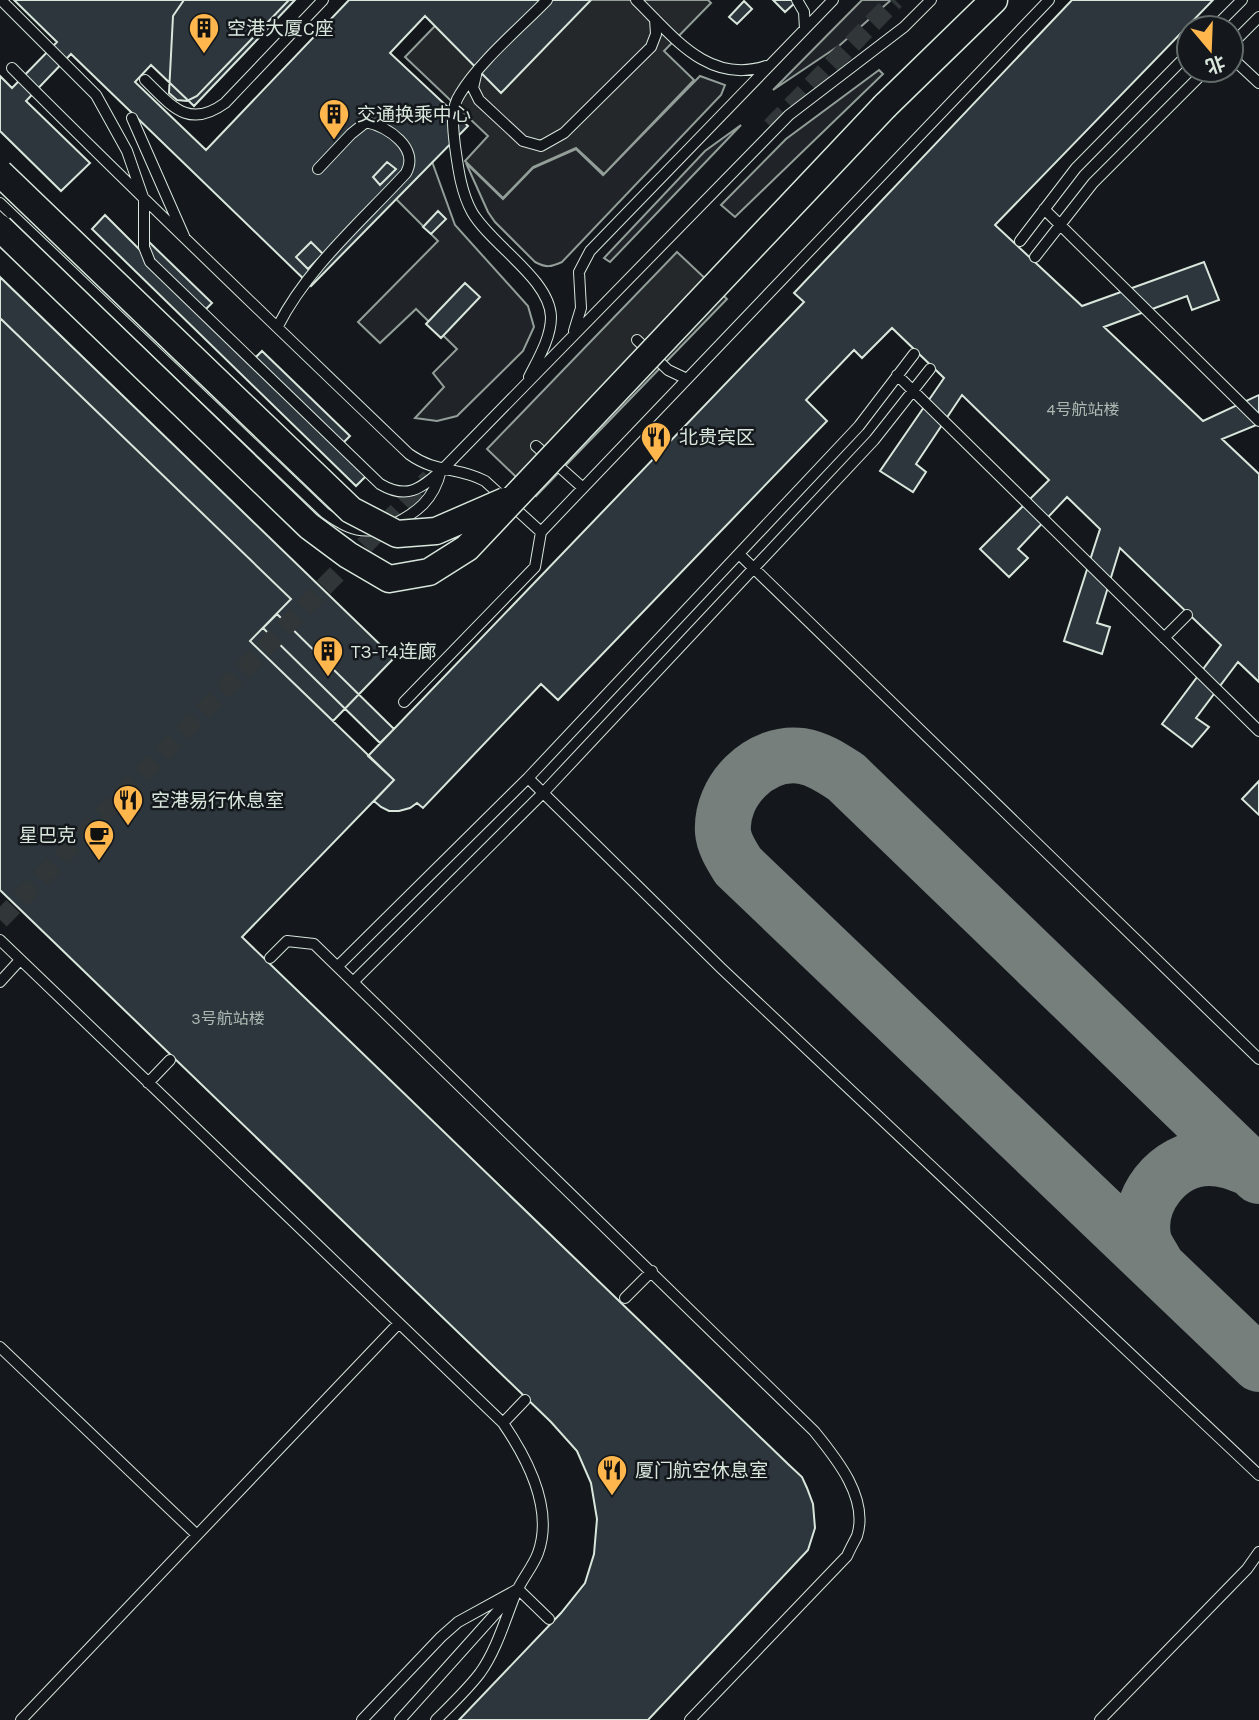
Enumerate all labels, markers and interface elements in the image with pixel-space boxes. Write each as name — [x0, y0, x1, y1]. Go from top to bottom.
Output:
building icon: 空港大厦C座 — [187, 11, 221, 55]
north arrow — [1175, 14, 1245, 84]
place label: 空港大厦C座 — [227, 18, 334, 40]
text: 北 — [1203, 51, 1228, 78]
building icon: 交通换乘中心 — [317, 97, 351, 141]
place label: 交通换乘中心 — [357, 104, 471, 126]
house number: 4号航站楼 — [1047, 400, 1119, 419]
restaurant icon: 北贵宾区 — [639, 420, 673, 464]
place label: 北贵宾区 — [679, 427, 755, 449]
building icon: T3-T4连廊 — [311, 634, 345, 678]
place label: T3-T4连廊 — [351, 641, 436, 663]
restaurant icon: 空港易行休息室 — [111, 783, 145, 827]
place label: 空港易行休息室 — [151, 790, 284, 812]
cafe icon: 星巴克 — [82, 818, 116, 862]
place label: 星巴克 — [19, 825, 76, 847]
house number: 3号航站楼 — [191, 1009, 265, 1028]
restaurant icon: 厦门航空休息室 — [595, 1453, 629, 1497]
place label: 厦门航空休息室 — [635, 1460, 768, 1482]

